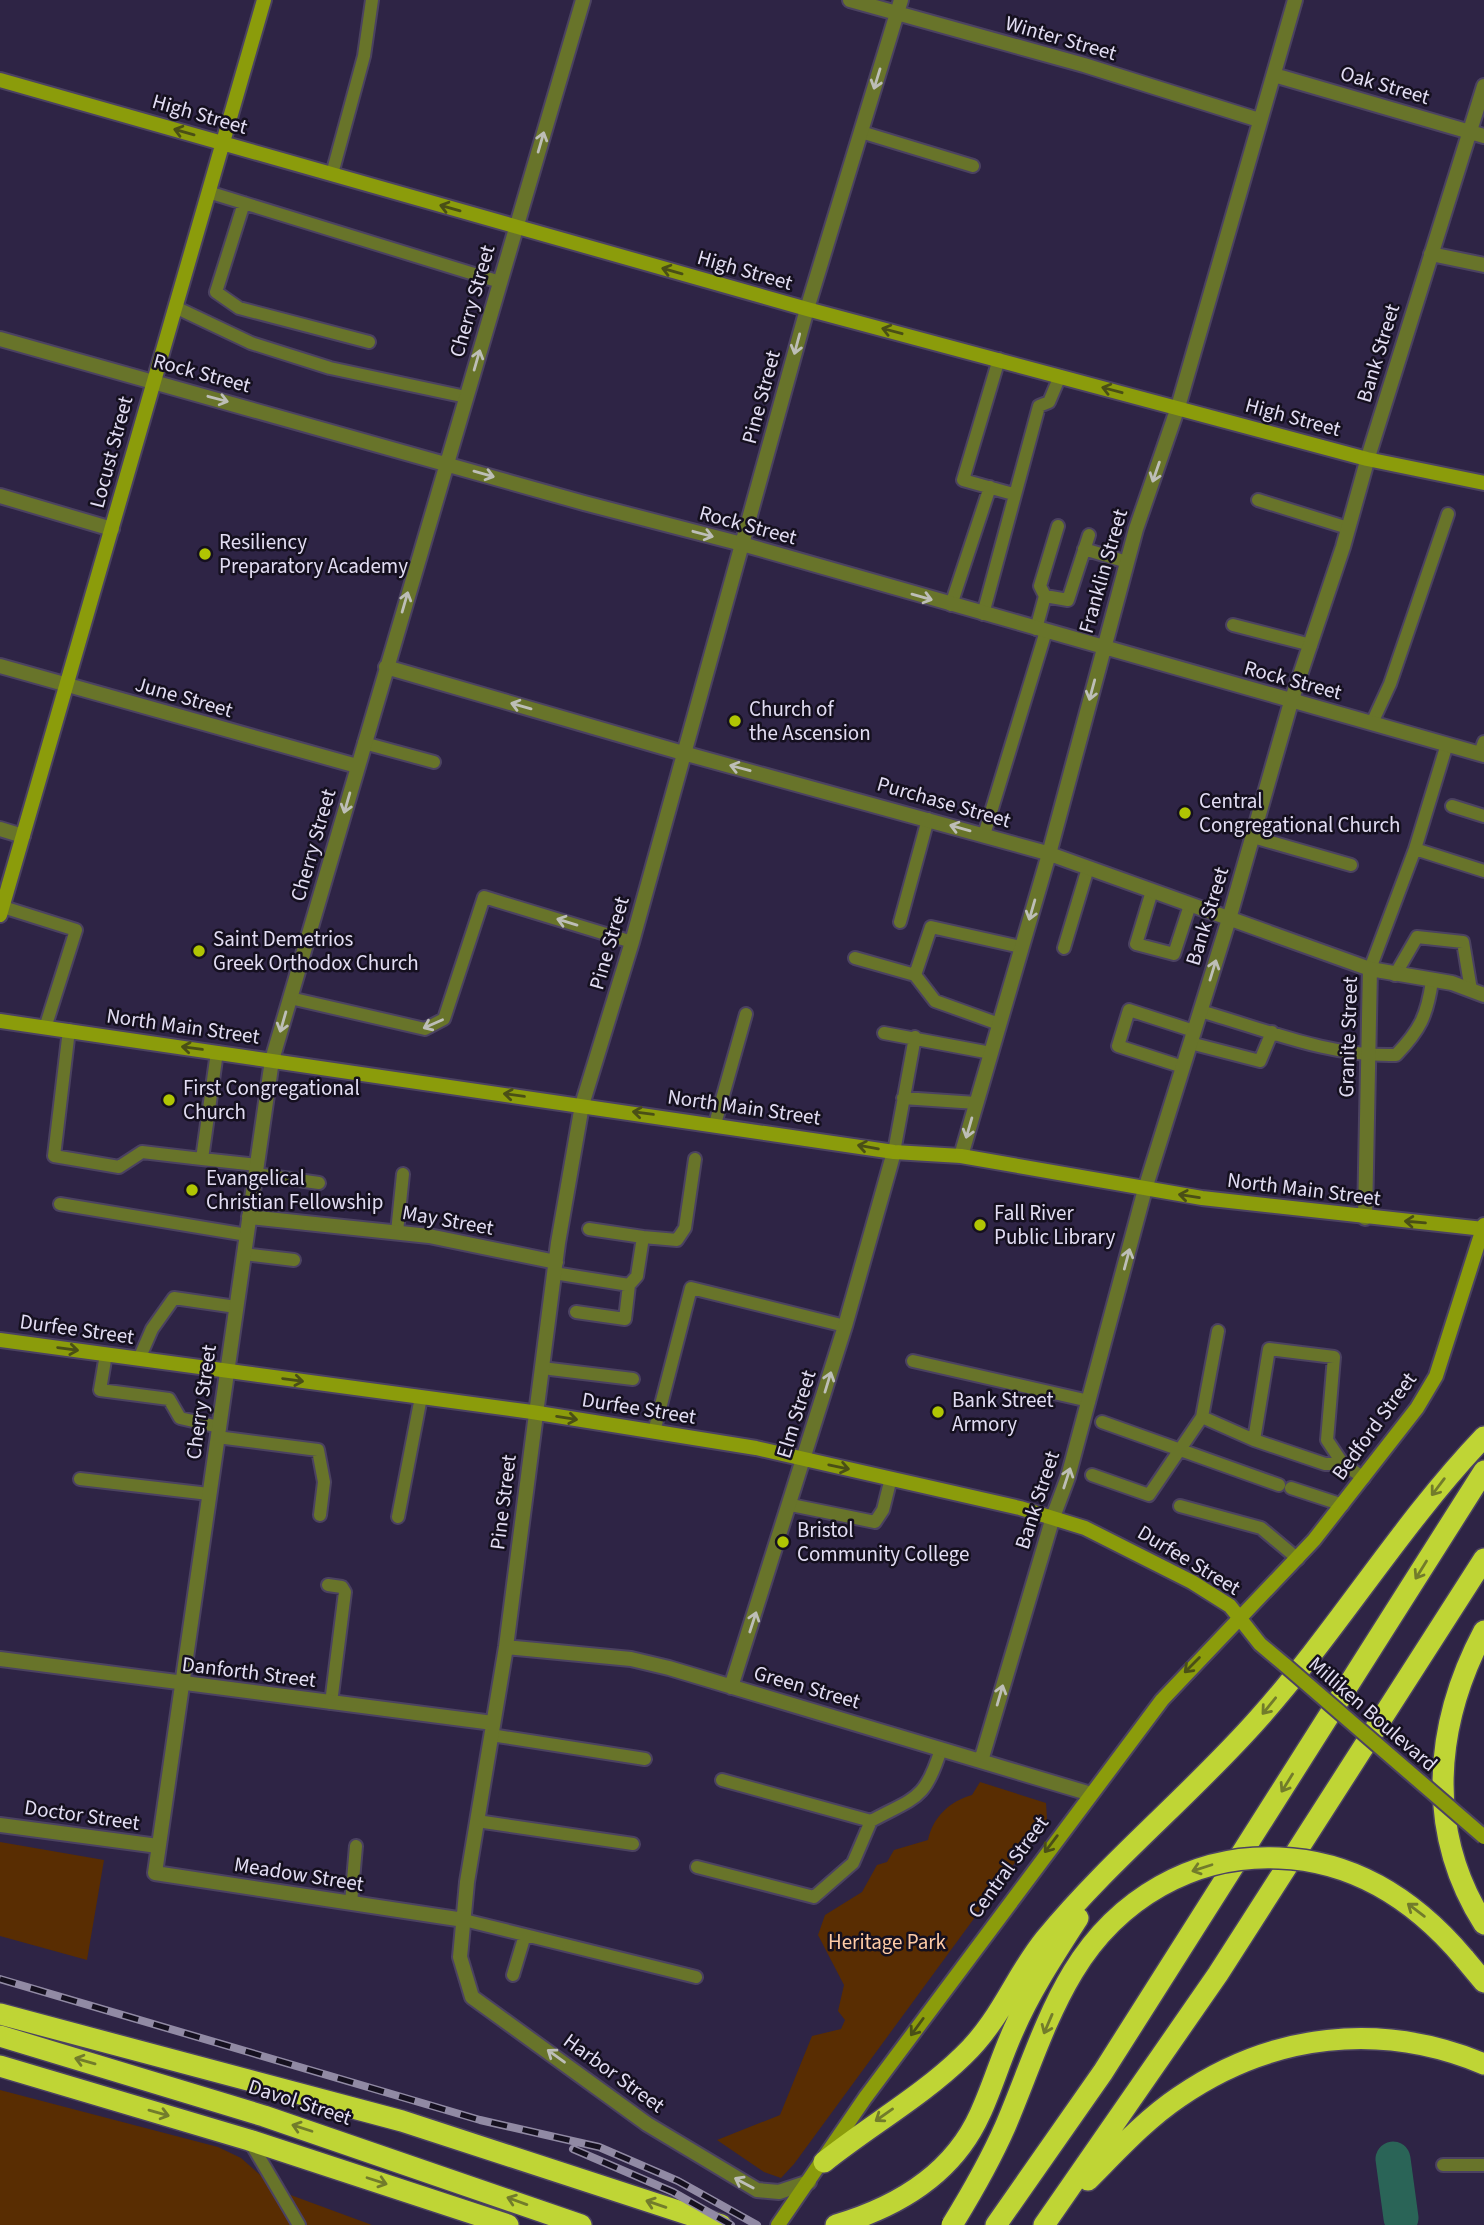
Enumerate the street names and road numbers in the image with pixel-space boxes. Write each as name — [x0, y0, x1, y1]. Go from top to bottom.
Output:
street label: Winter Street — [1002, 8, 1120, 68]
street label: Oak Street — [1337, 58, 1433, 112]
street label: High Street — [149, 86, 251, 142]
street label: Cherry Street — [442, 241, 502, 361]
street label: High Street — [694, 242, 796, 298]
street label: Bank Street — [1349, 300, 1407, 406]
street label: Rock Street — [150, 346, 254, 400]
street label: Pine Street — [734, 347, 788, 447]
street label: High Street — [1242, 390, 1344, 444]
street label: Locust Street — [82, 393, 140, 511]
street label: Rock Street — [696, 498, 800, 552]
street label: Franklin Street — [1071, 505, 1135, 637]
street label: Rock Street — [1241, 653, 1345, 707]
street label: June Street — [132, 669, 236, 725]
street label: Purchase Street — [874, 769, 1014, 835]
street label: Cherry Street — [283, 785, 343, 905]
street label: Bank Street — [1178, 863, 1236, 969]
street label: Pine Street — [581, 893, 637, 993]
street label: Granite Street — [1331, 976, 1365, 1098]
street label: North Main Street — [105, 1000, 261, 1052]
street label: North Main Street — [666, 1081, 822, 1133]
street label: North Main Street — [1226, 1165, 1382, 1213]
street label: May Street — [400, 1197, 496, 1243]
street label: Durfee Street — [18, 1306, 136, 1352]
street label: Cherry Street — [178, 1343, 224, 1461]
street label: Elm Street — [768, 1366, 824, 1462]
street label: Bedford Street — [1324, 1366, 1424, 1486]
street label: Durfee Street — [580, 1384, 698, 1432]
street label: Bank Street — [1007, 1447, 1067, 1553]
street label: Pine Street — [482, 1453, 524, 1551]
street label: Durfee Street — [1132, 1517, 1246, 1603]
street label: Danforth Street — [180, 1649, 318, 1695]
street label: Milliken Boulevard — [1302, 1649, 1444, 1779]
street label: Green Street — [750, 1658, 864, 1716]
street label: Doctor Street — [22, 1792, 142, 1838]
street label: Central Street — [960, 1809, 1056, 1925]
street label: Meadow Street — [232, 1849, 366, 1899]
street label: Harbor Street — [557, 2026, 671, 2120]
street label: Davol Street — [245, 2071, 355, 2133]

